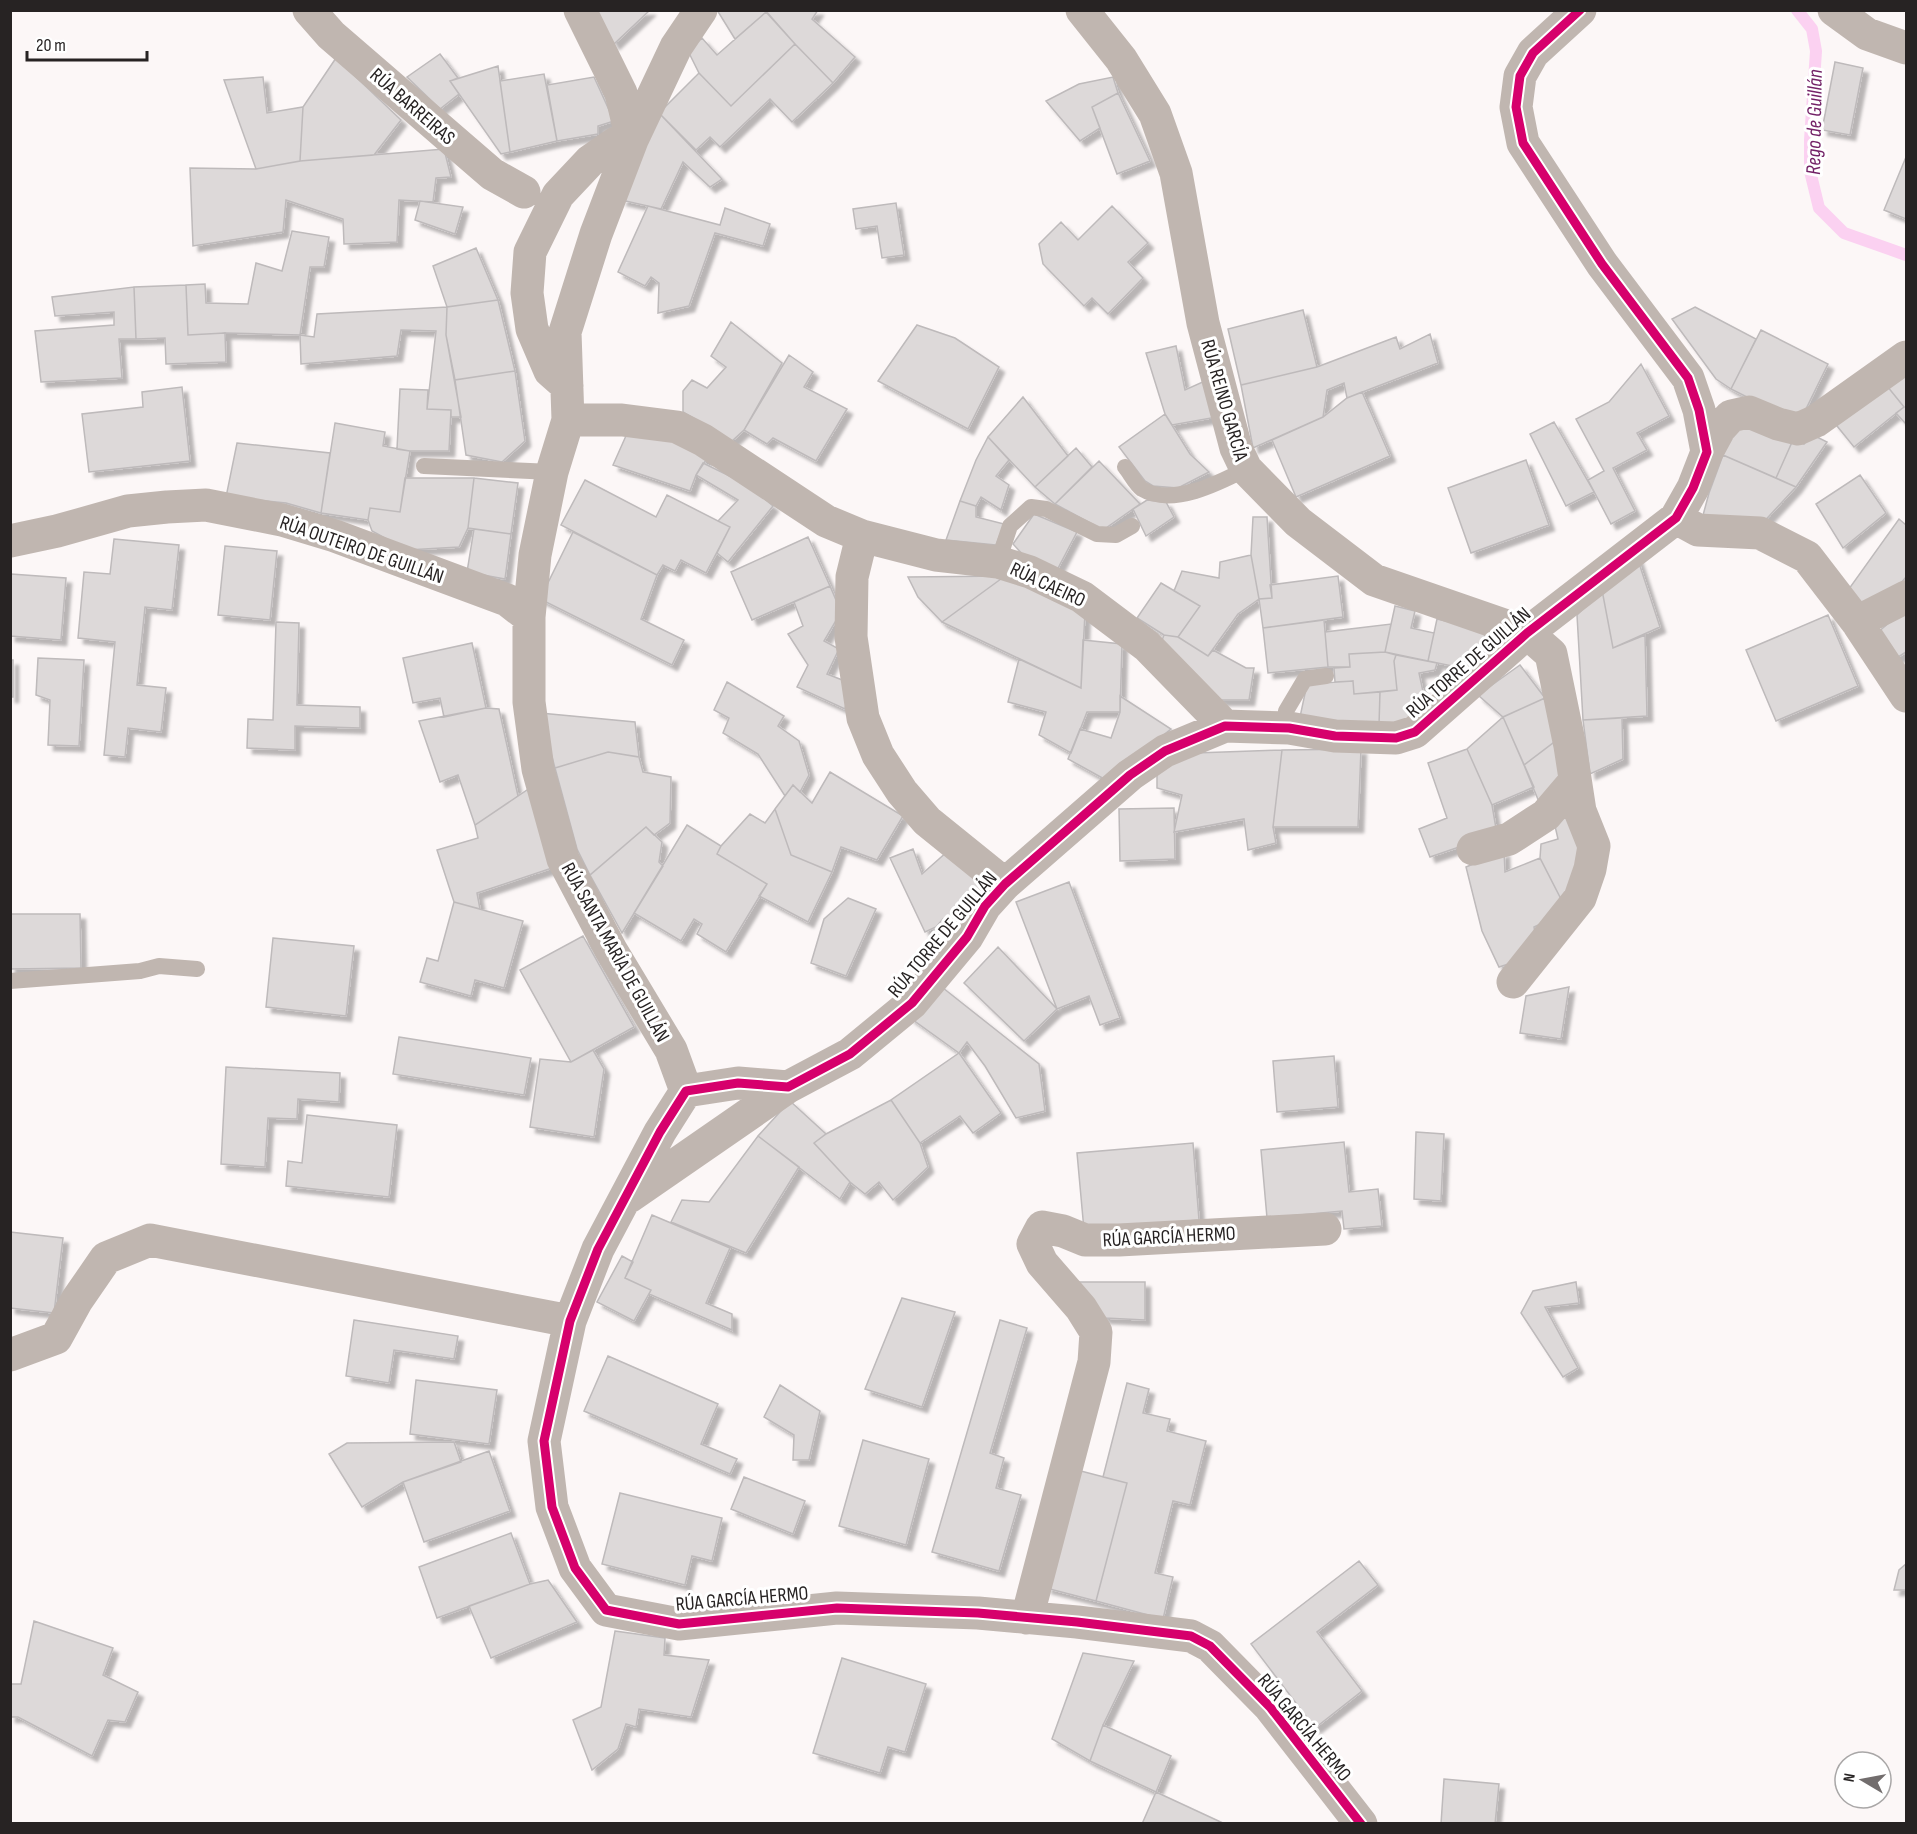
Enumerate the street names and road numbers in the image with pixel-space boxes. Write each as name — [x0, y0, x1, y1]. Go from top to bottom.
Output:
street label: RÚA BARREIRAS — [365, 63, 460, 150]
street label: RÚA REINO GARCÍA — [1195, 337, 1253, 464]
street label: RÚA OUTEIRO DE GUILLÁN — [276, 511, 447, 589]
street label: RÚA CAEIRO — [1006, 557, 1089, 613]
street label: RÚA TORRE DE GUILLÁN — [1401, 602, 1536, 723]
street label: RÚA SANTA MARÍA DE GUILLÁN — [556, 859, 674, 1046]
street label: RÚA TORRE DE GUILLÁN — [883, 867, 1002, 1003]
street label: RÚA GARCÍA HERMO — [1102, 1222, 1236, 1252]
street label: RÚA GARCÍA HERMO — [675, 1581, 809, 1617]
street label: RÚA GARCÍA HERMO — [1252, 1669, 1356, 1786]

